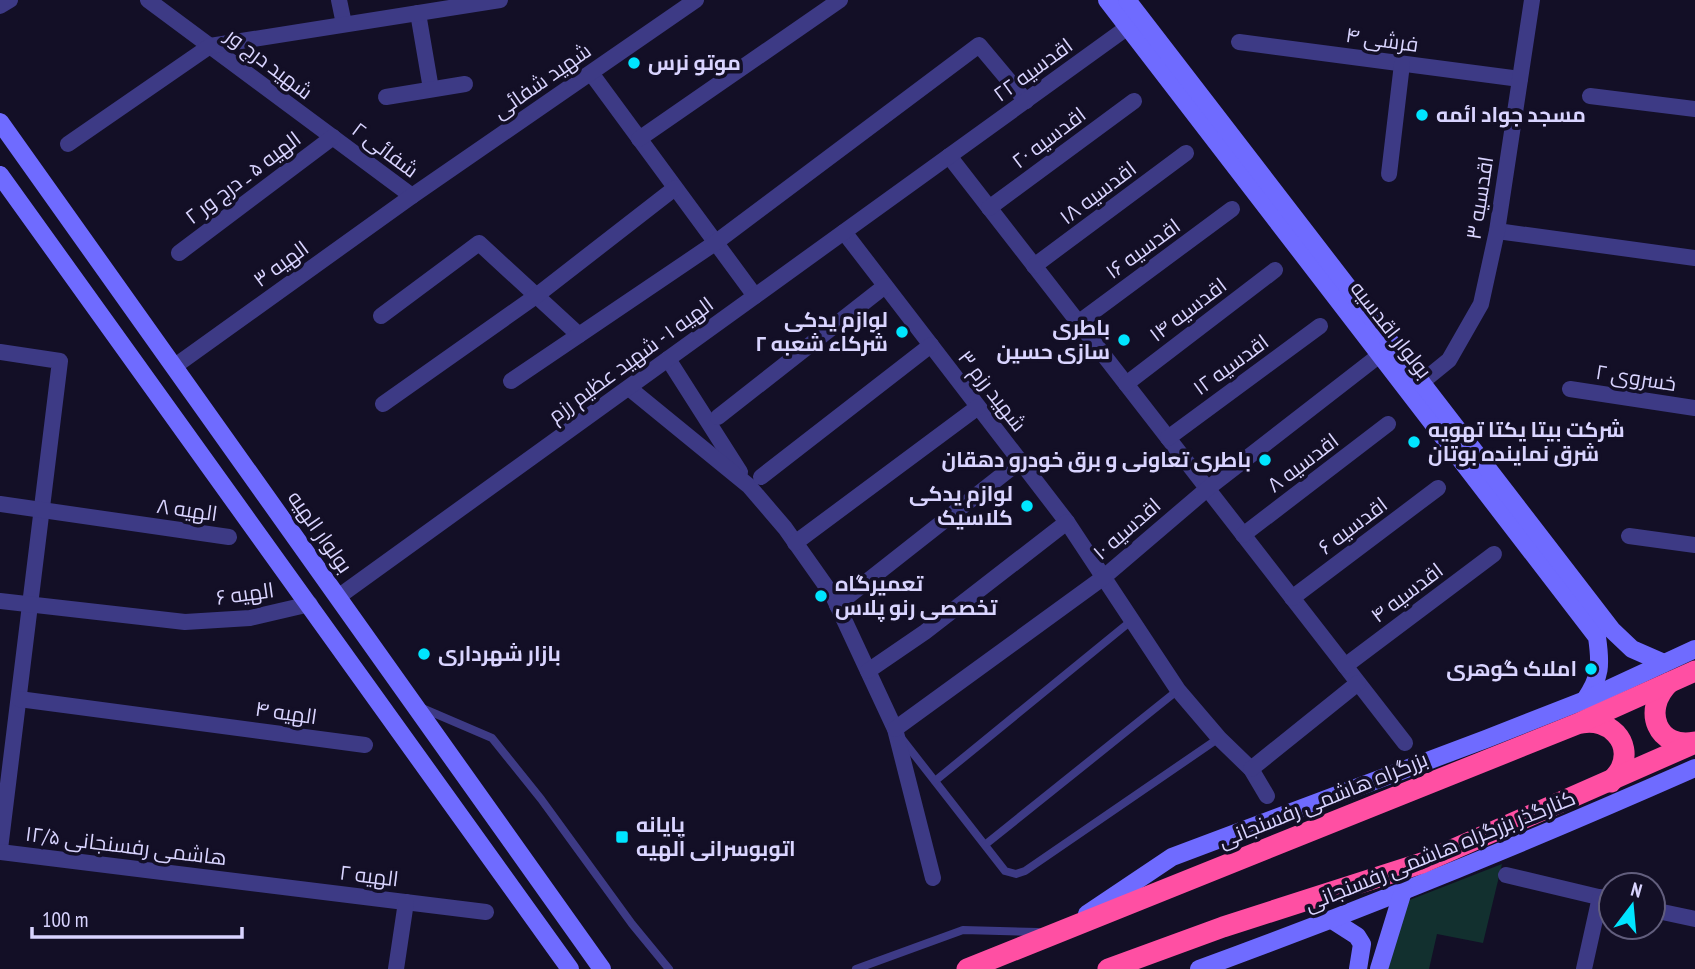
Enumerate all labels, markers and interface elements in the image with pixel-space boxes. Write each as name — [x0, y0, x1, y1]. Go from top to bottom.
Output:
street label: شهید درج ور — [219, 21, 318, 106]
street label: فرشی ۴ — [1344, 21, 1420, 58]
street label: اقدسیه ۲۲ — [988, 32, 1078, 108]
street label: شهید شفائی — [487, 37, 596, 124]
place label: موتو نرس — [648, 49, 741, 76]
marker: موتو نرس — [626, 55, 642, 71]
street label: اقدسیه ۲۰ — [1006, 101, 1091, 174]
place label: مسجد جواد ائمه — [1436, 101, 1586, 128]
marker: مسجد جواد ائمه — [1414, 107, 1430, 123]
street label: شفائی ۲ — [347, 116, 424, 183]
street label: الهیه ۵ ـ درج ور ۲ — [179, 125, 307, 231]
street label: اقدسیه ۳ — [1460, 154, 1499, 242]
street label: اقدسیه ۱۸ — [1054, 155, 1142, 230]
street label: اقدسیه ۱۶ — [1100, 212, 1186, 285]
street label: الهیه ۳ — [248, 234, 314, 293]
street label: اقدسیه ۱۴ — [1144, 272, 1232, 348]
street label: بولوار اقدسیه — [1345, 275, 1438, 384]
street label: الهیه ۱ - شهید عظیم رزم — [543, 291, 719, 429]
place label: لوازم یدکی شرکاء شعبه ۲ — [755, 306, 888, 357]
place label: باطری سازی حسین — [997, 314, 1110, 365]
marker: لوازم یدکی شرکاء شعبه ۲ — [894, 324, 910, 340]
street label: اقدسیه ۱۲ — [1187, 328, 1274, 401]
marker: باطری سازی حسین — [1116, 332, 1132, 348]
street label: شهید رزم ۳ — [951, 345, 1033, 437]
street label: خسروی ۲ — [1594, 358, 1678, 397]
place label: شرکت بیتا یکتا تهویه شرق نماینده بوتان — [1428, 416, 1625, 467]
street label: اقدسیه ۸ — [1261, 427, 1344, 498]
marker: شرکت بیتا یکتا تهویه شرق نماینده بوتان — [1406, 434, 1422, 450]
place label: باطری تعاونی و برق خودرو دهقان — [941, 446, 1251, 473]
marker: باطری تعاونی و برق خودرو دهقان — [1257, 452, 1273, 468]
place label: لوازم یدکی کلاسیک — [909, 480, 1013, 531]
street label: بولوار الهیه — [282, 485, 359, 578]
street label: اقدسیه ۶ — [1313, 491, 1393, 560]
street label: الهیه ۸ — [155, 492, 219, 527]
street label: اقدسیه ۱۰ — [1087, 492, 1166, 566]
marker: لوازم یدکی کلاسیک — [1019, 498, 1035, 514]
street label: اقدسیه ۴ — [1365, 557, 1448, 629]
place label: تعمیرگاه تخصصی رنو پلاس — [835, 570, 998, 623]
street label: الهیه ۶ — [214, 576, 276, 611]
marker: تعمیرگاه تخصصی رنو پلاس — [813, 588, 829, 604]
place label: بازار شهرداری — [438, 640, 561, 667]
marker: بازار شهرداری — [416, 646, 432, 662]
place label: املاک گوهری — [1446, 655, 1577, 682]
marker: املاک گوهری — [1583, 661, 1599, 677]
street label: الهیه ۴ — [253, 695, 319, 730]
street label: بزرگراه هاشمی رفسنجانی — [1214, 745, 1431, 854]
street label: کنارگذر بزرگراه هاشمی رفسنجانی — [1300, 784, 1579, 917]
place label: پایانه اتوبوسرانی الهیه — [636, 811, 796, 862]
street label: هاشمی رفسنجانی ۱۲/۵ — [24, 820, 228, 871]
marker: پایانه اتوبوسرانی الهیه — [614, 829, 630, 845]
street label: الهیه ۲ — [338, 859, 400, 893]
north arrow — [1597, 871, 1667, 941]
text: N — [1628, 877, 1645, 903]
scale bar — [32, 895, 242, 939]
text: 100 m — [42, 906, 88, 933]

